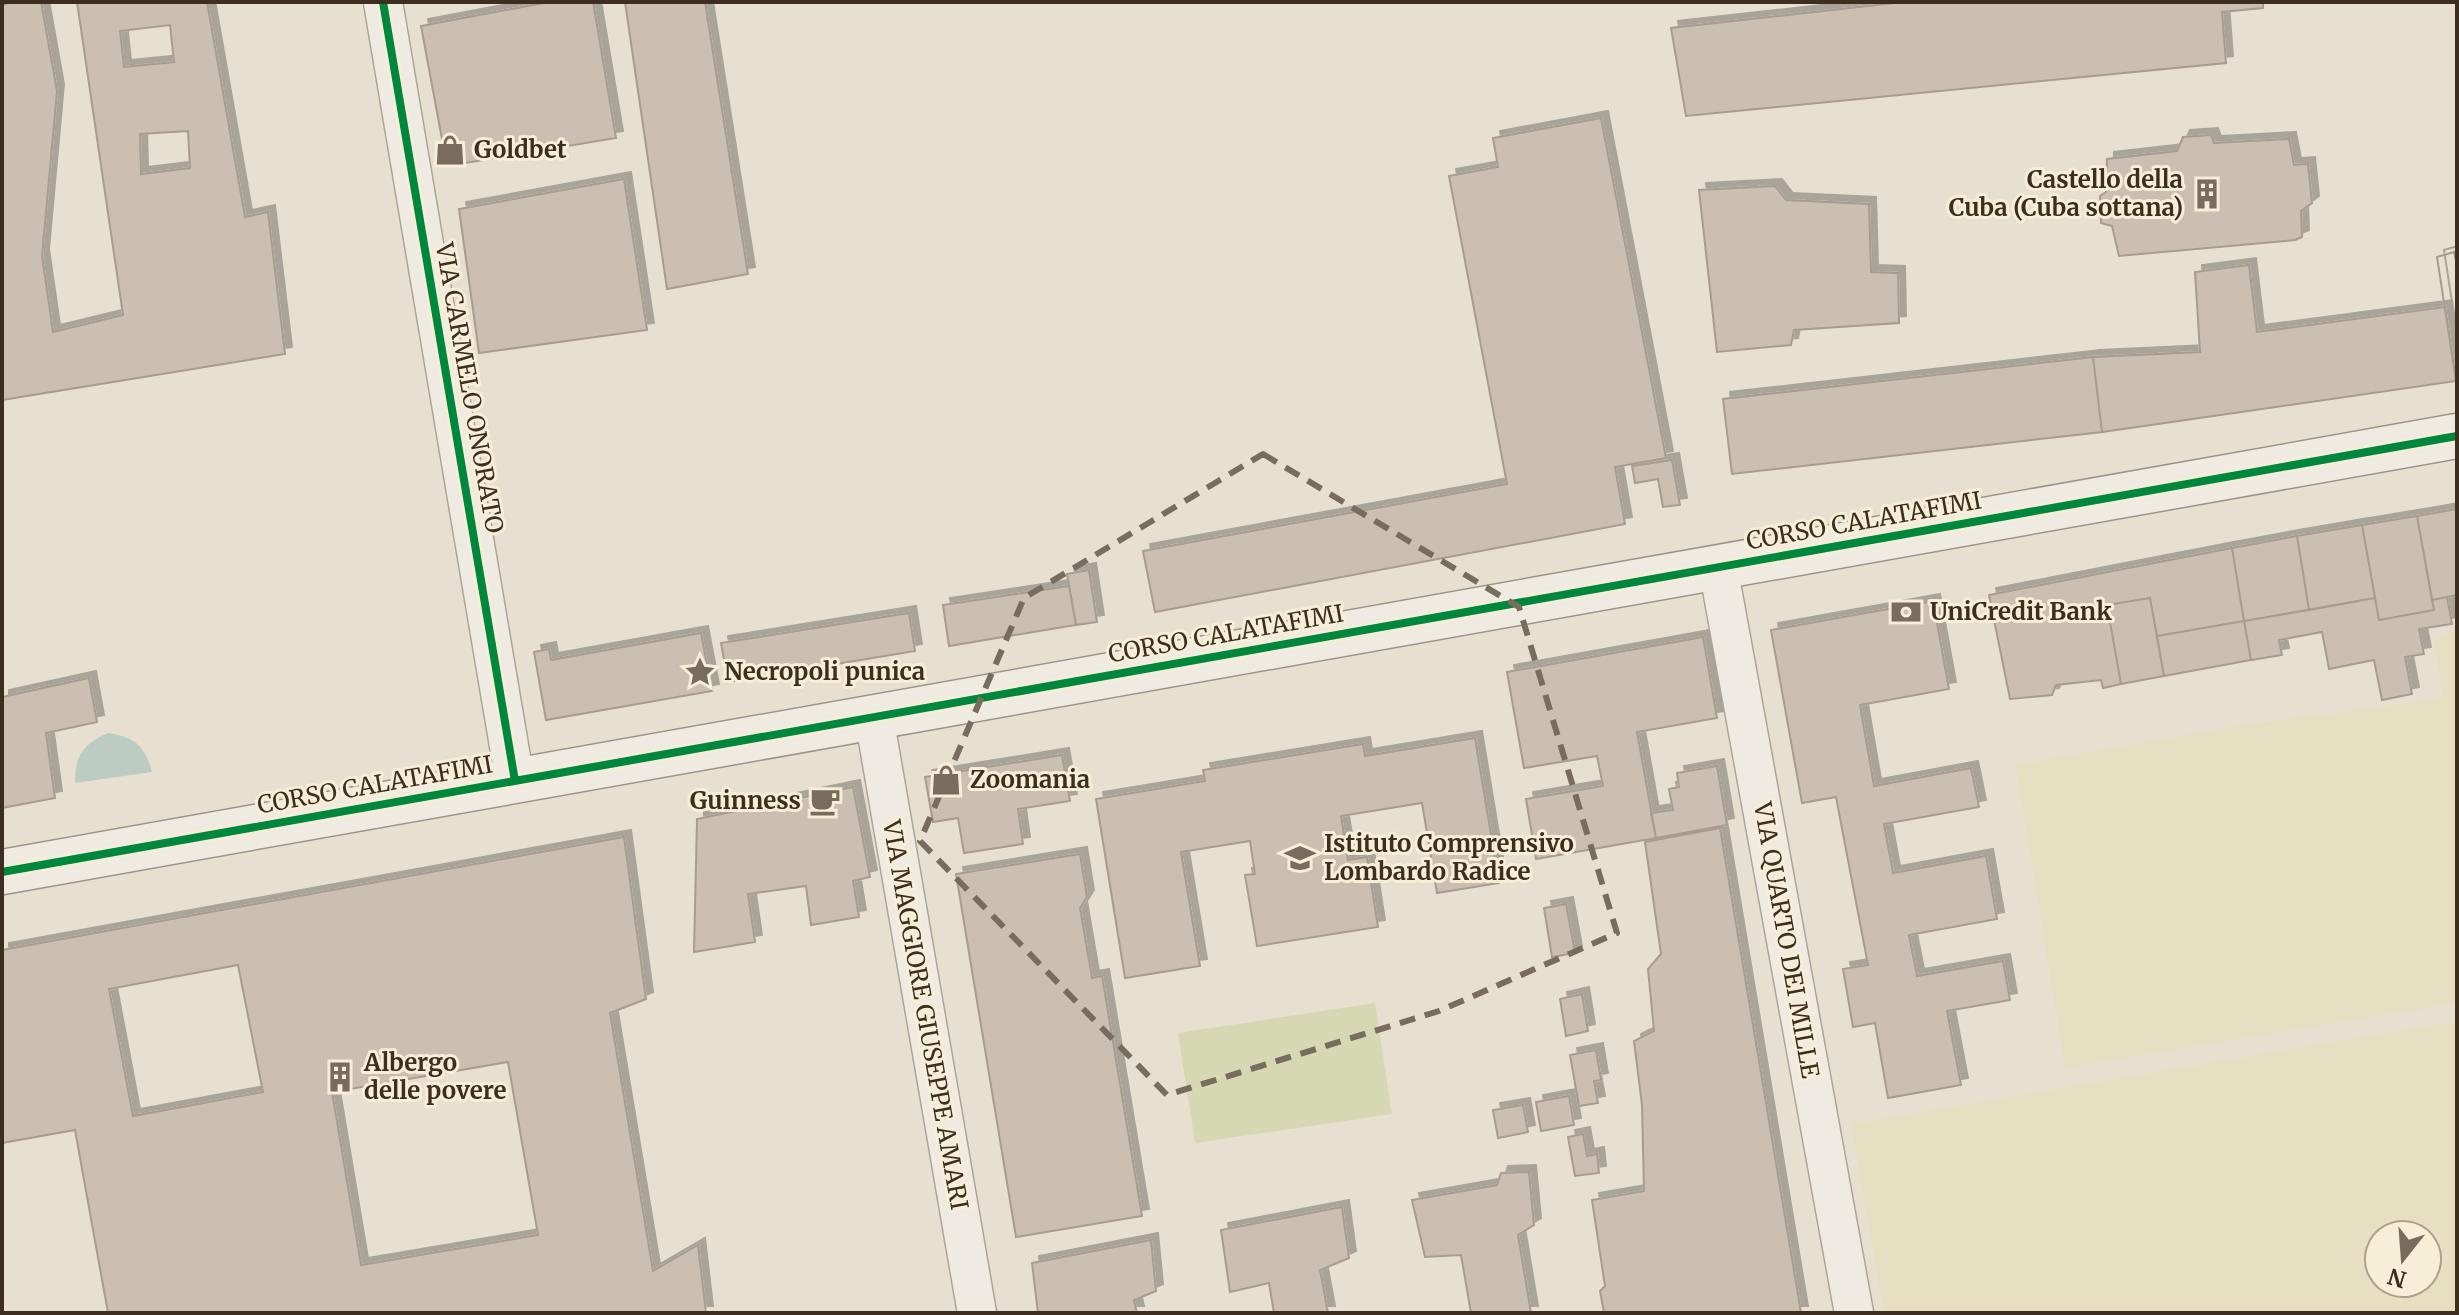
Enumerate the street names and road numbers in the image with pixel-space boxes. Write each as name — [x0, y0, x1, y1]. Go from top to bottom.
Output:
street label: VIA CARMELO ONORATO — [429, 239, 510, 536]
street label: CORSO CALATAFIMI — [1744, 485, 1984, 556]
street label: CORSO CALATAFIMI — [1106, 598, 1346, 669]
street label: CORSO CALATAFIMI — [255, 749, 495, 820]
street label: VIA QUARTO DEI MILLE — [1747, 798, 1826, 1081]
street label: VIA MAGGIORE GIUSEPPE AMARI — [876, 817, 975, 1212]

